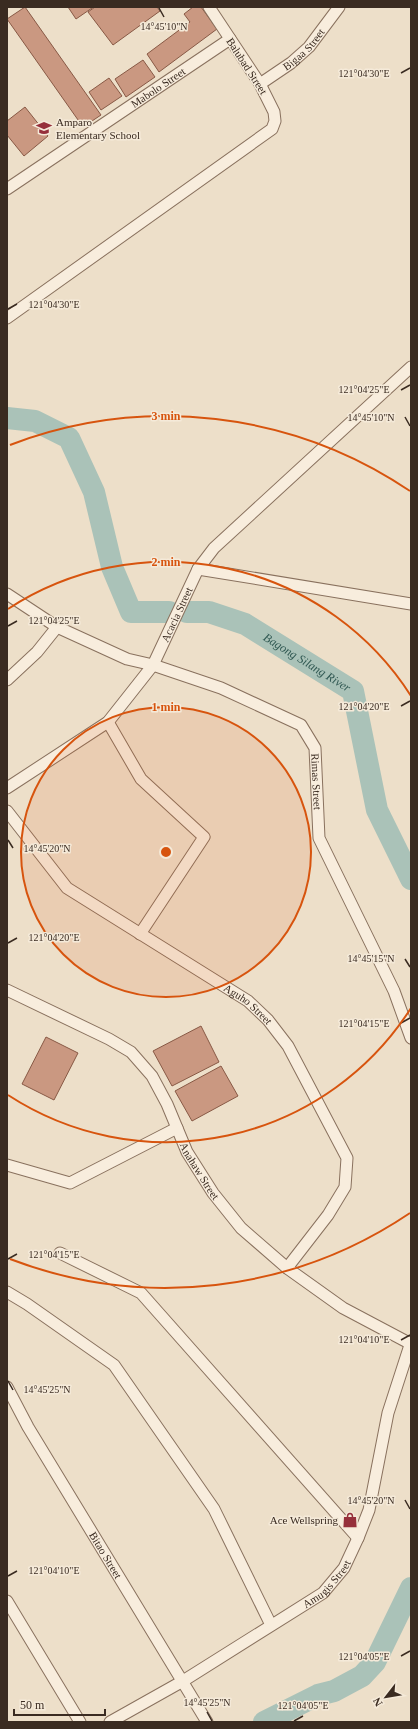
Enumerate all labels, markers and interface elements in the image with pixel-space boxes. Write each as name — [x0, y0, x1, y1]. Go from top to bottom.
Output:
text: 14°45'10"N — [140, 21, 188, 32]
street label: Bigaa Street — [281, 26, 327, 73]
street label: Balubad Street — [224, 35, 270, 97]
street label: Mabolo Street — [129, 65, 187, 110]
text: 121°04'30"E — [339, 68, 390, 79]
place label: Amparo Elementary School — [56, 116, 140, 141]
school or university icon: Amparo Elementary School — [35, 119, 53, 137]
text: 121°04'30"E — [29, 299, 80, 310]
text: 121°04'25"E — [339, 384, 390, 395]
text: 3 min — [151, 409, 181, 423]
text: 14°45'10"N — [347, 412, 395, 423]
text: 2 min — [151, 555, 181, 569]
street label: Acacia Street — [159, 585, 195, 644]
text: 121°04'25"E — [29, 615, 80, 626]
water label: Bagong Silang River — [261, 630, 354, 695]
text: 1 min — [151, 700, 181, 714]
text: 121°04'20"E — [339, 701, 390, 712]
street label: Rimas Street — [309, 753, 324, 810]
text: 14°45'20"N — [23, 843, 71, 854]
centre of rings — [159, 845, 173, 859]
text: 121°04'20"E — [29, 932, 80, 943]
text: 14°45'15"N — [347, 953, 395, 964]
street label: Aguho Street — [222, 982, 275, 1027]
text: 121°04'15"E — [339, 1018, 390, 1029]
street label: Anahaw Street — [178, 1141, 222, 1202]
text: 121°04'15"E — [29, 1249, 80, 1260]
text: 121°04'10"E — [339, 1334, 390, 1345]
text: 14°45'25"N — [23, 1384, 71, 1395]
text: 14°45'20"N — [347, 1495, 395, 1506]
shop icon: Ace Wellspring — [341, 1511, 359, 1529]
place label: Ace Wellspring — [270, 1514, 338, 1526]
street label: Bitao Street — [87, 1530, 124, 1581]
street label: Amugis Street — [301, 1558, 353, 1610]
text: 121°04'10"E — [29, 1565, 80, 1576]
text: 121°04'05"E — [339, 1651, 390, 1662]
north arrow — [366, 1677, 406, 1717]
scale bar — [14, 1691, 105, 1717]
text: N — [370, 1696, 385, 1709]
text: 14°45'25"N — [183, 1697, 231, 1708]
text: 50 m — [20, 1698, 45, 1712]
text: 121°04'05"E — [278, 1700, 329, 1711]

